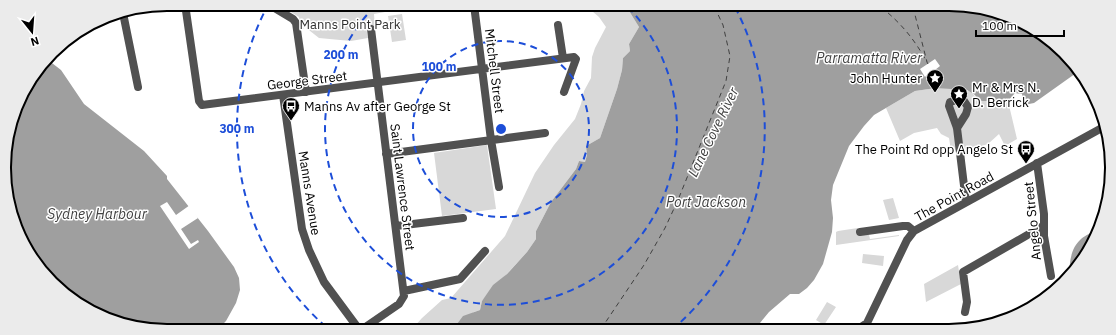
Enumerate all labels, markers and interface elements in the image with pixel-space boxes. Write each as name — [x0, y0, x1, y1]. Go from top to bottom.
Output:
north arrow — [12, 12, 52, 52]
scale bar — [976, 12, 1064, 38]
park label: Manns Point Park — [299, 16, 401, 33]
text: 100 m — [982, 18, 1017, 33]
street label: Mitchell Street — [481, 28, 508, 114]
text: N — [29, 34, 41, 49]
text: 200 m — [323, 47, 359, 62]
water label: Parramatta River — [816, 49, 923, 67]
text: 100 m — [421, 59, 457, 74]
street label: George Street — [266, 67, 348, 94]
place icon: John Hunter — [925, 68, 945, 93]
place label: John Hunter — [850, 70, 922, 87]
place label: Mr & Mrs N. D. Berrick — [972, 79, 1040, 111]
water label: Lane Cove River — [684, 83, 743, 180]
place icon: Mr & Mrs N. D. Berrick — [949, 84, 969, 109]
bus stop icon: Manns Av after George St — [281, 96, 301, 121]
place label: Manns Av after George St — [304, 98, 451, 115]
text: 300 m — [219, 121, 255, 136]
centre of rings — [494, 122, 508, 136]
street label: Saint Lawrence Street — [386, 123, 419, 251]
bus stop icon: The Point Rd opp Angelo St — [1016, 139, 1036, 164]
place label: The Point Rd opp Angelo St — [855, 141, 1013, 158]
street label: Manns Avenue — [294, 150, 325, 236]
street label: The Point Road — [912, 168, 997, 225]
street label: Angelo Street — [1020, 181, 1045, 261]
water label: Port Jackson — [666, 193, 746, 211]
water label: Sydney Harbour — [47, 205, 148, 223]

